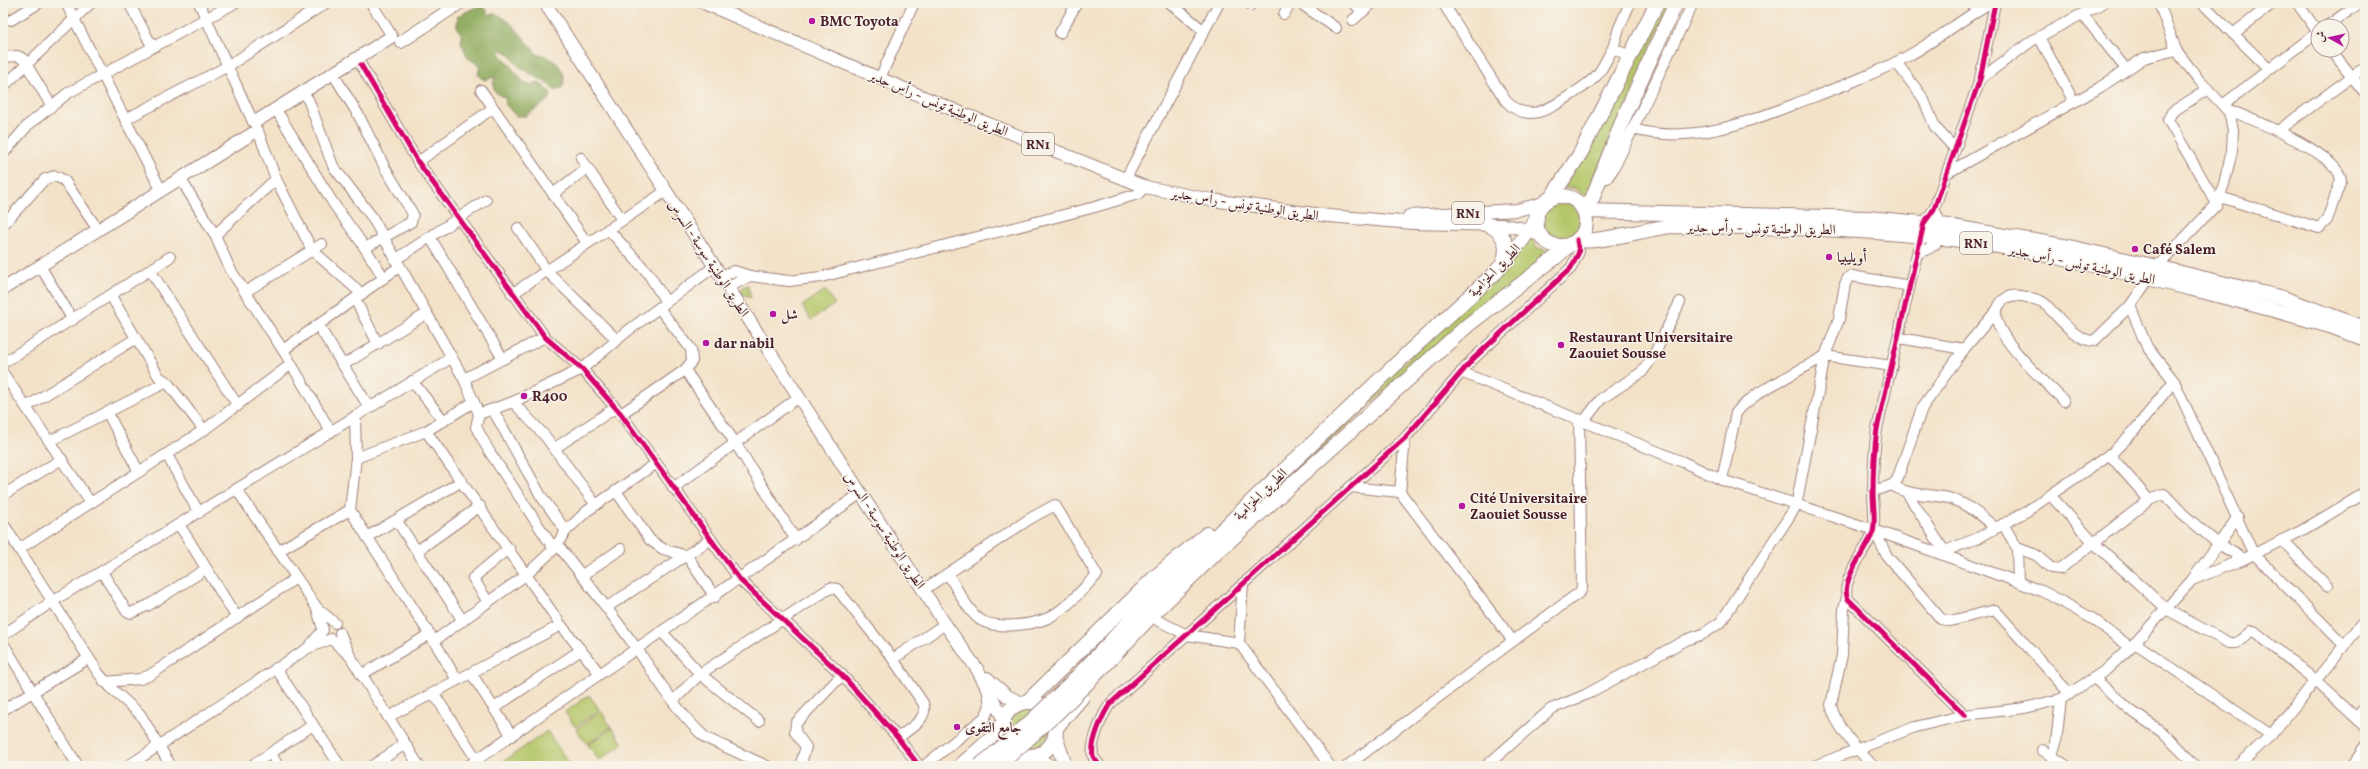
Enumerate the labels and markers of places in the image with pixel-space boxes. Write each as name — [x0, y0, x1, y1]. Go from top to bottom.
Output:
place label: BMC Toyota — [820, 13, 899, 32]
marker: BMC Toyota — [807, 16, 817, 26]
place label: Café Salem — [2143, 241, 2216, 260]
marker: Café Salem — [2130, 244, 2140, 254]
place label: أويليبيا — [1837, 247, 1867, 268]
marker: أويليبيا — [1824, 252, 1834, 262]
place label: شل — [781, 306, 798, 325]
marker: شل — [768, 309, 778, 319]
place label: Restaurant Universitaire Zaouiet Sousse — [1569, 329, 1733, 364]
place label: dar nabil — [714, 335, 775, 354]
marker: dar nabil — [701, 338, 711, 348]
marker: Restaurant Universitaire Zaouiet Sousse — [1556, 340, 1566, 350]
place label: R400 — [532, 388, 568, 407]
marker: R400 — [519, 391, 529, 401]
place label: Cité Universitaire Zaouiet Sousse — [1470, 490, 1587, 525]
marker: Cité Universitaire Zaouiet Sousse — [1457, 501, 1467, 511]
place label: جامع التقوى — [965, 719, 1022, 740]
marker: جامع التقوى — [952, 722, 962, 732]

